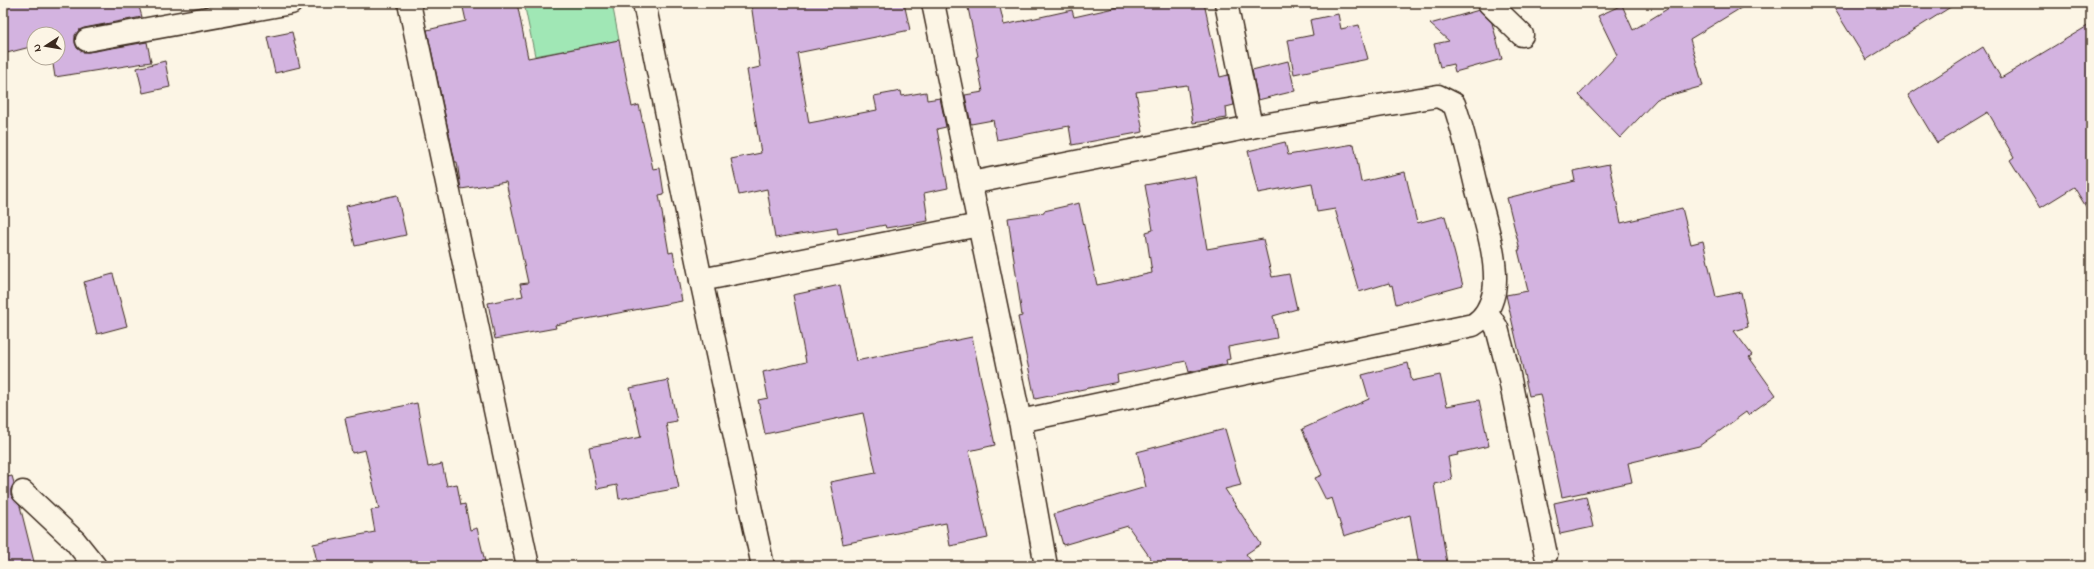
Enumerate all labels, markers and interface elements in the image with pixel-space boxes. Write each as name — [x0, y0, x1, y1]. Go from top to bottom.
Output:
north arrow — [26, 26, 66, 66]
text: N — [29, 43, 46, 53]

